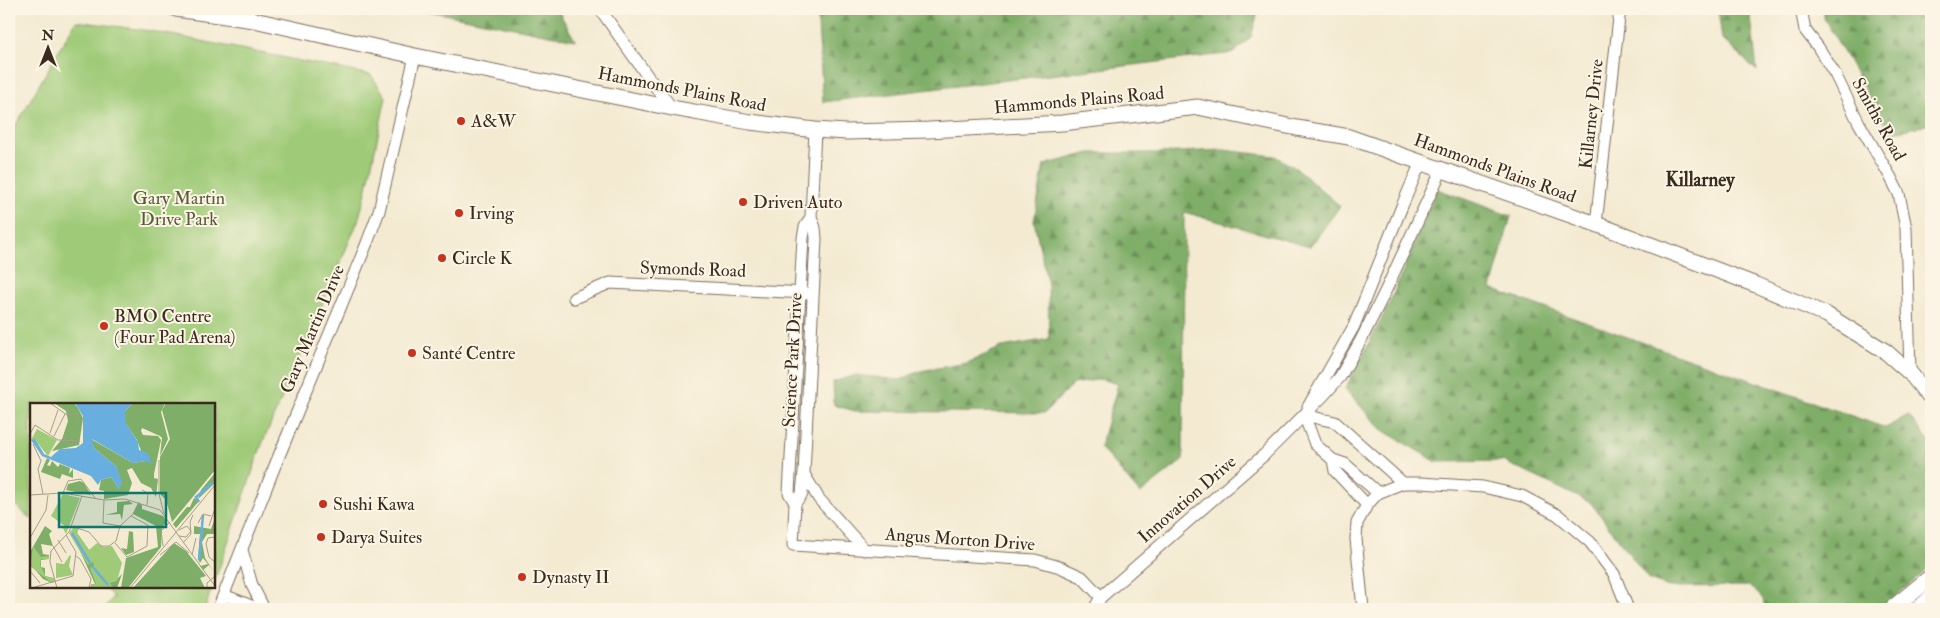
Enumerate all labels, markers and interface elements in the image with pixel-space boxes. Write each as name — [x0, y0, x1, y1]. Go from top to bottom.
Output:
north arrow — [22, 22, 72, 72]
text: N — [41, 27, 55, 44]
street label: Killarney Drive — [1574, 57, 1609, 170]
street label: Hammonds Plains Road — [596, 62, 768, 117]
street label: Smiths Road — [1846, 74, 1911, 165]
street label: Hammonds Plains Road — [993, 82, 1165, 119]
place label: A&W — [470, 110, 516, 133]
marker: A&W — [455, 115, 467, 127]
street label: Hammonds Plains Road — [1411, 128, 1579, 209]
district label: Killarney — [1665, 168, 1735, 193]
park label: Gary Martin Drive Park — [133, 187, 225, 231]
place label: Driven Auto — [753, 191, 843, 214]
marker: Driven Auto — [737, 196, 749, 208]
place label: Irving — [469, 202, 515, 225]
marker: Irving — [453, 207, 465, 219]
place label: Circle K — [452, 247, 513, 270]
marker: Circle K — [436, 252, 448, 264]
street label: Symonds Road — [640, 256, 747, 283]
street label: Gary Martin Drive — [275, 261, 350, 397]
street label: Science Park Drive — [777, 292, 808, 428]
place label: BMO Centre (Four Pad Arena) — [114, 305, 236, 349]
marker: BMO Centre (Four Pad Arena) — [98, 320, 110, 332]
place label: Santé Centre — [422, 342, 516, 365]
marker: Santé Centre — [406, 347, 418, 359]
inset map — [30, 403, 215, 588]
street label: Innovation Drive — [1133, 450, 1242, 548]
place label: Sushi Kawa — [333, 493, 415, 516]
marker: Sushi Kawa — [317, 498, 329, 510]
street label: Angus Morton Drive — [883, 523, 1036, 556]
place label: Darya Suites — [331, 526, 422, 549]
marker: Darya Suites — [315, 531, 327, 543]
place label: Dynasty II — [532, 566, 610, 589]
marker: Dynasty II — [516, 571, 528, 583]

